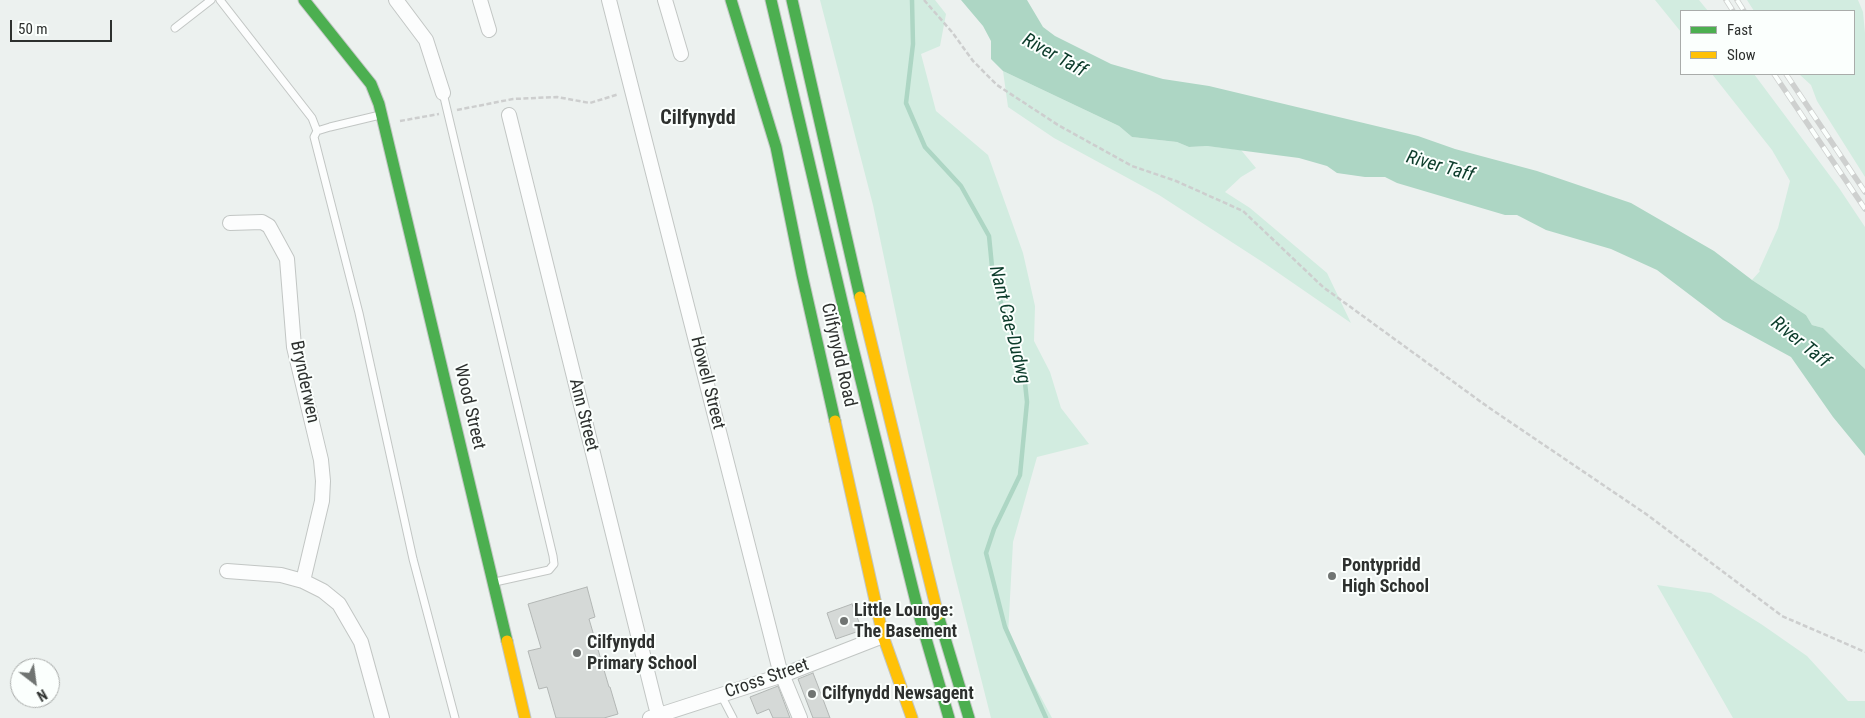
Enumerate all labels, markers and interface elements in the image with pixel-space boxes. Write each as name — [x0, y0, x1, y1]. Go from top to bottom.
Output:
scale bar — [12, 10, 115, 42]
legend — [1680, 10, 1855, 75]
text: 50 m — [18, 20, 48, 38]
text: Fast — [1727, 21, 1752, 39]
water label: River Taff — [1018, 29, 1090, 83]
text: Slow — [1727, 46, 1756, 64]
district label: Cilfynydd — [660, 107, 736, 131]
water label: River Taff — [1404, 146, 1476, 188]
water label: Nant Cae-Dudwg — [983, 263, 1035, 387]
street label: Cilfynydd Road — [816, 301, 860, 409]
water label: River Taff — [1766, 312, 1834, 374]
street label: Howell Street — [685, 334, 729, 432]
street label: Brynderwen — [285, 339, 323, 425]
street label: Wood Street — [449, 362, 489, 452]
street label: Ann Street — [564, 376, 602, 454]
place label: Pontypridd High School — [1342, 555, 1429, 598]
marker: Pontypridd High School — [1326, 570, 1338, 582]
place label: Little Lounge: The Basement — [854, 600, 957, 642]
marker: Little Lounge: The Basement — [838, 615, 850, 627]
place label: Cilfynydd Primary School — [587, 632, 697, 674]
marker: Cilfynydd Primary School — [571, 647, 583, 659]
street label: Cross Street — [722, 655, 812, 703]
north arrow — [10, 658, 60, 708]
place label: Cilfynydd Newsagent — [822, 683, 974, 705]
text: N — [34, 686, 50, 704]
marker: Cilfynydd Newsagent — [806, 688, 818, 700]

